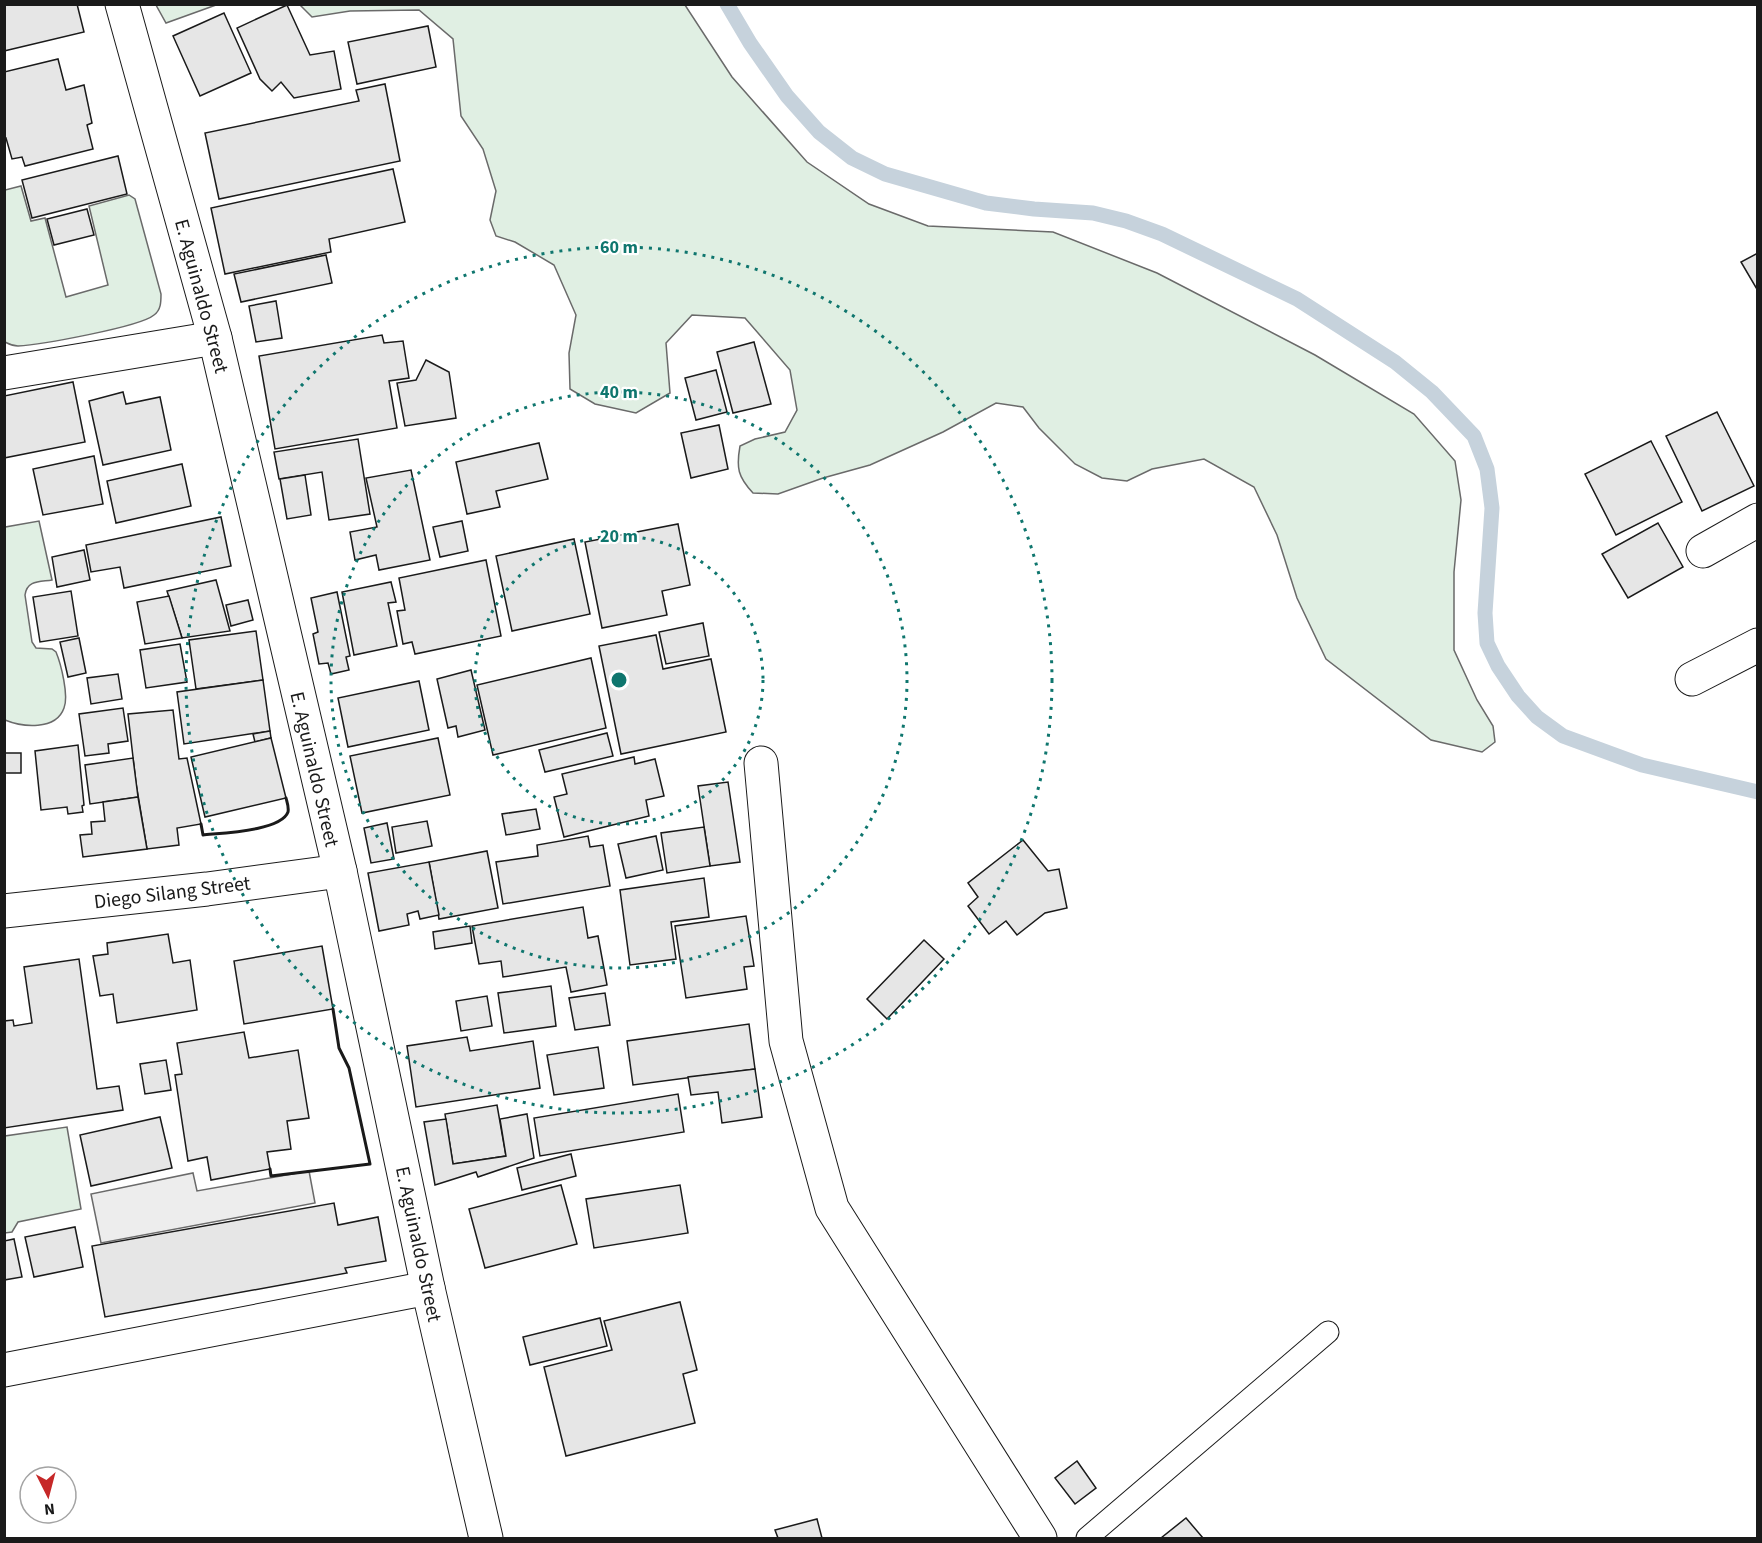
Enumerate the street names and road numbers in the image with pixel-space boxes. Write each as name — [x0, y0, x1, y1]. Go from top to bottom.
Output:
street label: E. Aguinaldo Street — [167, 216, 235, 377]
street label: E. Aguinaldo Street — [283, 689, 346, 850]
street label: Diego Silang Street — [92, 869, 252, 916]
street label: E. Aguinaldo Street — [388, 1164, 448, 1325]

